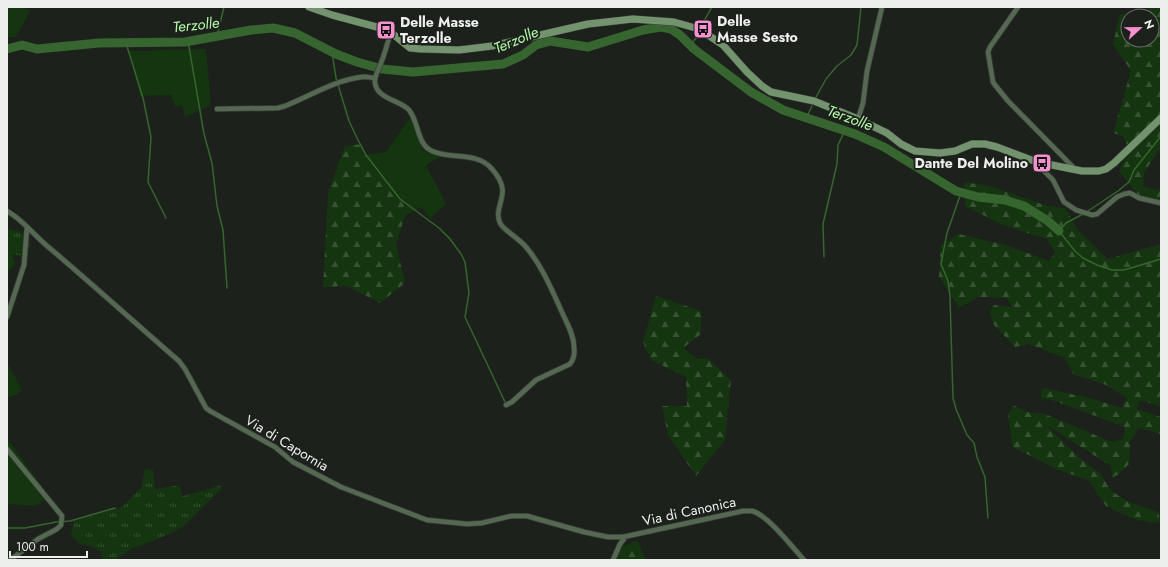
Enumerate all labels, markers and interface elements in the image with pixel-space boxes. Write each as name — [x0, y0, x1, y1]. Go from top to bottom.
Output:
north arrow — [1120, 8, 1160, 48]
place label: Delle Masse Sesto — [717, 11, 798, 47]
water label: Terzolle — [172, 12, 221, 38]
place label: Delle Masse Terzolle — [400, 12, 479, 48]
text: N — [1140, 17, 1158, 31]
bus stop icon: Delle Masse Sesto — [692, 18, 714, 40]
bus stop icon: Delle Masse Terzolle — [375, 19, 397, 41]
water label: Terzolle — [490, 21, 542, 59]
water label: Terzolle — [824, 100, 876, 137]
bus stop icon: Dante Del Molino — [1031, 152, 1053, 174]
place label: Dante Del Molino — [915, 153, 1028, 173]
street label: Via di Capornia — [242, 410, 332, 476]
street label: Via di Canonica — [640, 491, 738, 531]
scale bar — [10, 533, 87, 559]
text: 100 m — [16, 538, 49, 556]

